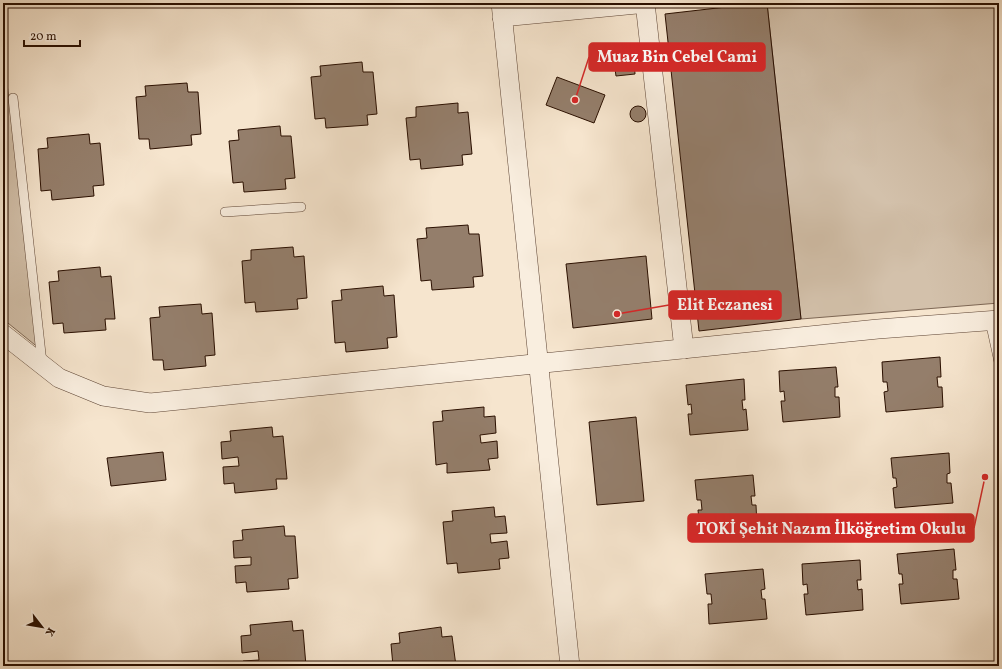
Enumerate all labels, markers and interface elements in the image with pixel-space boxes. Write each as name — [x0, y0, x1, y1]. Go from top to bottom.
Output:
scale bar — [24, 22, 80, 48]
text: 20 m — [30, 29, 57, 45]
callout: Muaz Bin Cebel Cami — [589, 43, 765, 71]
text: Muaz Bin Cebel Cami — [597, 47, 757, 69]
callout: Elit Eczanesi — [669, 291, 781, 319]
text: Elit Eczanesi — [677, 295, 773, 317]
callout: TOKİ Şehit Nazım İlköğretim Okulu — [688, 514, 974, 542]
text: TOKİ Şehit Nazım İlköğretim Okulu — [696, 519, 966, 541]
north arrow — [22, 607, 62, 647]
text: K — [41, 624, 58, 639]

